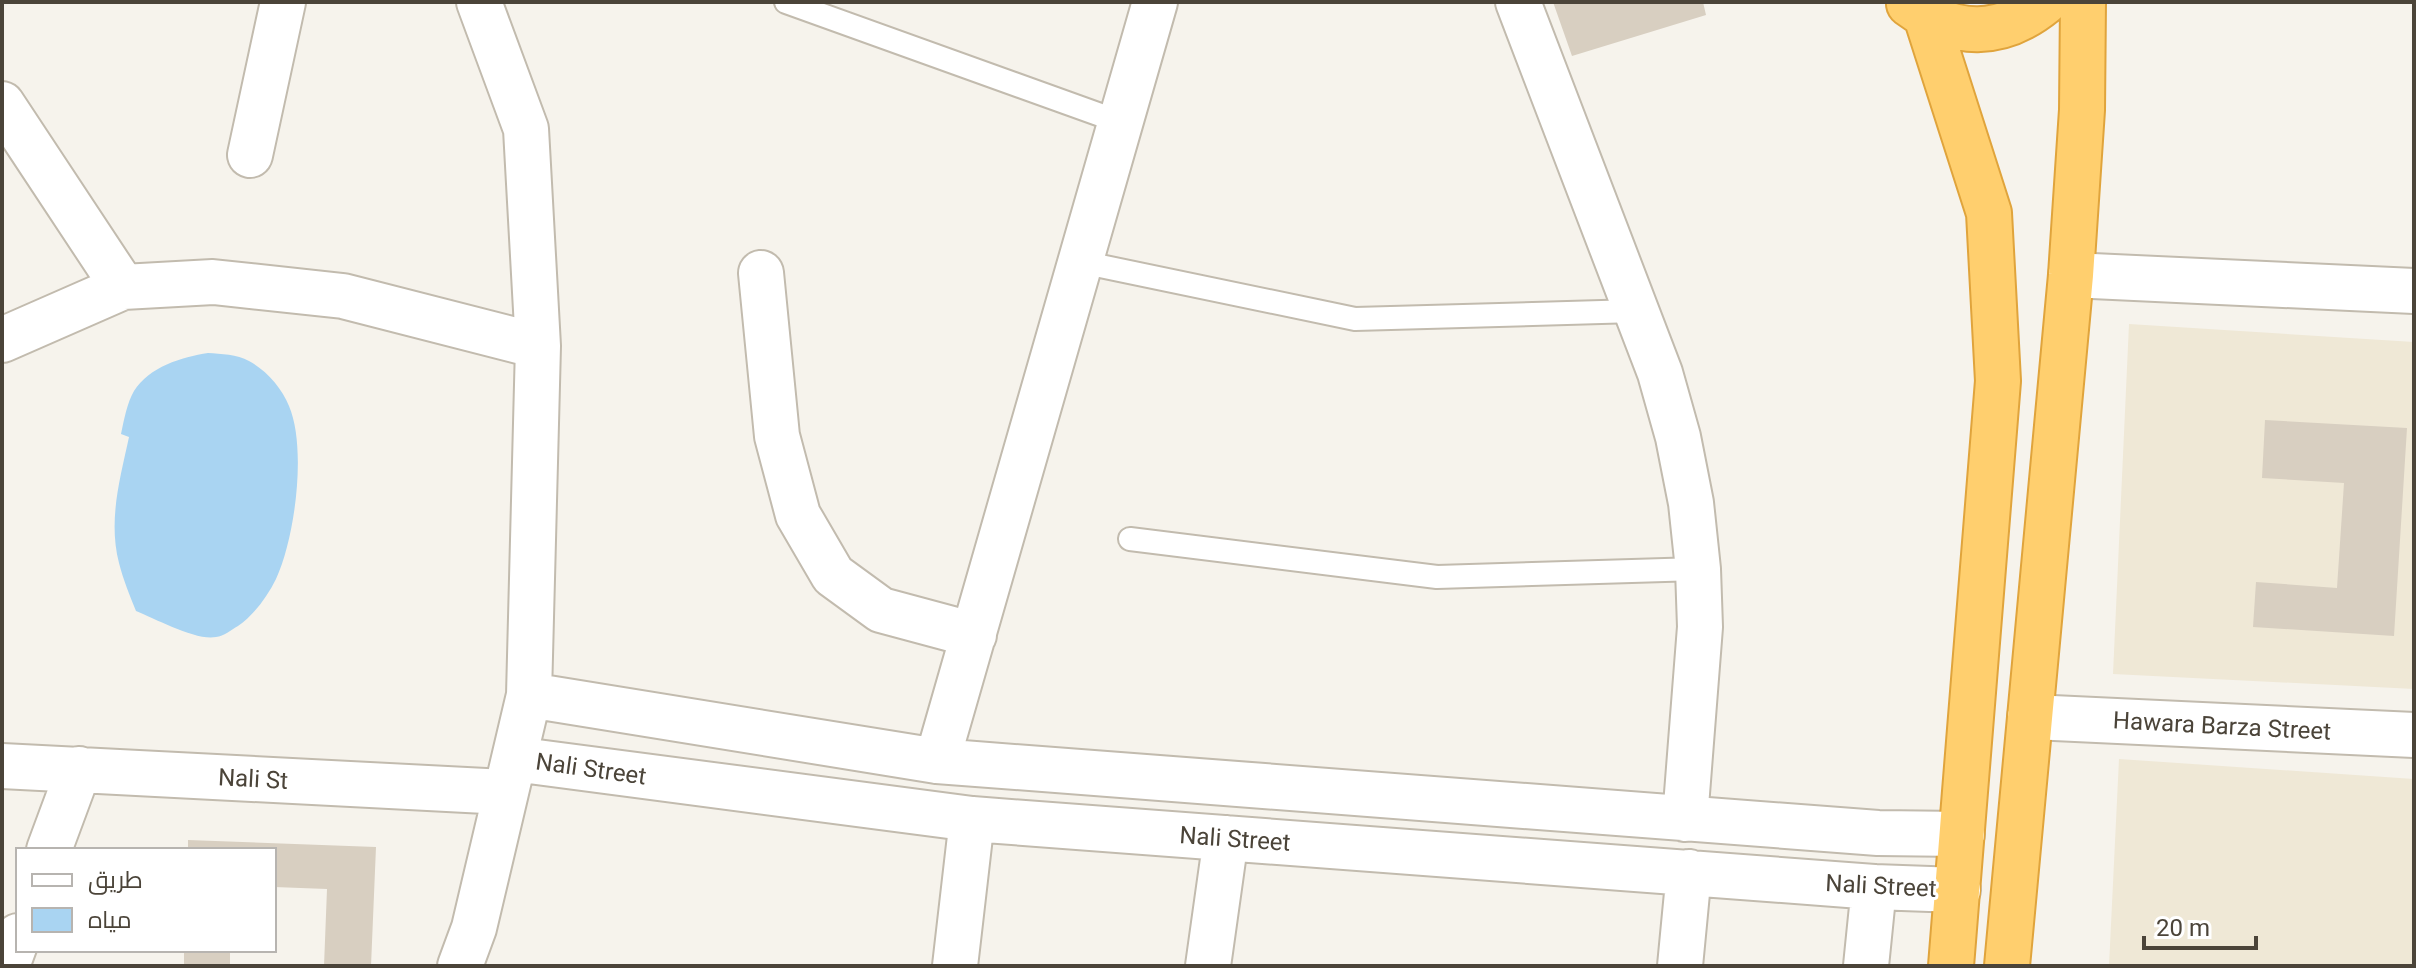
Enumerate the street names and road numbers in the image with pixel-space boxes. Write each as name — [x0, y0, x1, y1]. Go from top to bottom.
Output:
street label: Hawara Barza Street — [2112, 706, 2332, 746]
street label: Nali Street — [534, 747, 648, 791]
street label: Nali St — [217, 763, 289, 795]
street label: Nali Street — [1179, 821, 1292, 857]
street label: Nali Street — [1825, 869, 1937, 903]

